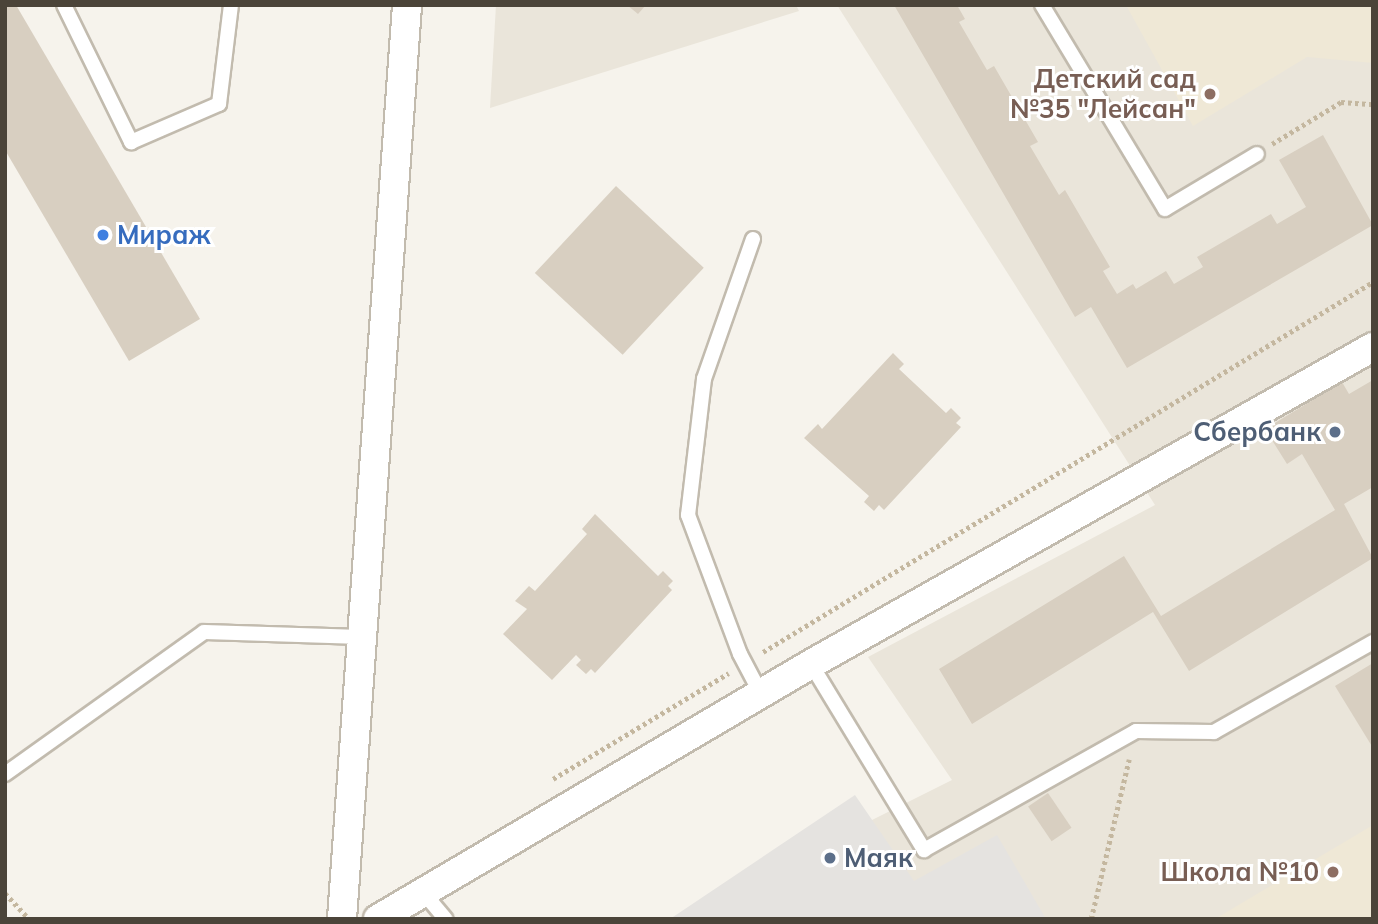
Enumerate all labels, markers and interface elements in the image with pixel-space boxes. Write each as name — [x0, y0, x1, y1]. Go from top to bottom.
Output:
place label: Детский сад №35 "Лейсан" — [1010, 63, 1196, 124]
marker: Детский сад №35 "Лейсан" — [1202, 86, 1218, 102]
place label: Мираж — [117, 219, 211, 251]
marker: Мираж — [95, 227, 111, 243]
place label: Сбербанк — [1193, 416, 1321, 448]
marker: Сбербанк — [1327, 424, 1343, 440]
place label: Маяк — [844, 842, 913, 874]
marker: Маяк — [822, 850, 838, 866]
place label: Школа №10 — [1161, 856, 1319, 888]
marker: Школа №10 — [1325, 864, 1341, 880]

